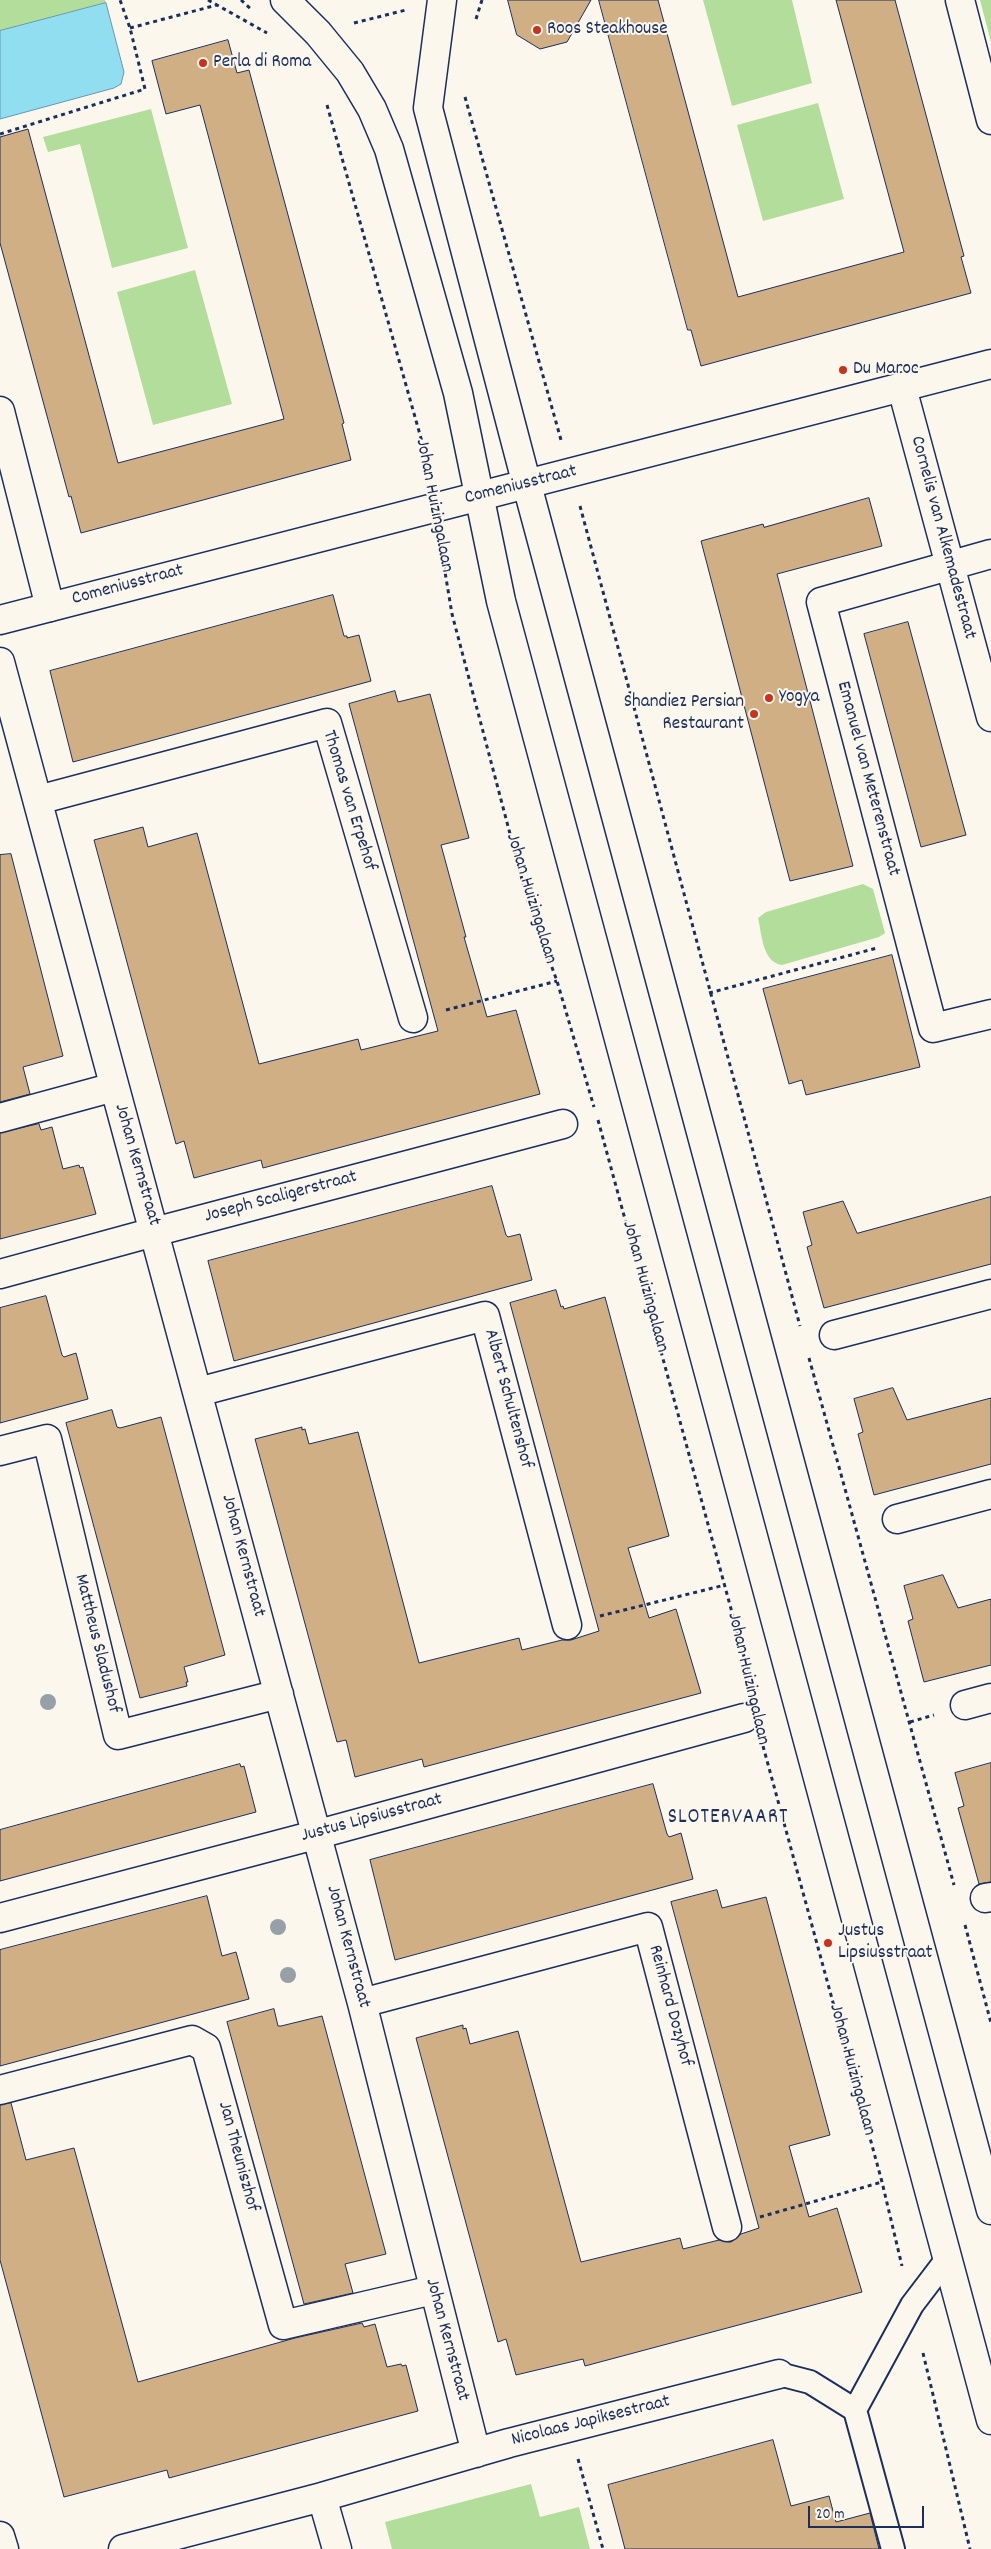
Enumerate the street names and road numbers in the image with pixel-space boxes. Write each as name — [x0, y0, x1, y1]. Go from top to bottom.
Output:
street label: Cornelis van Alkemadestraat — [904, 434, 980, 642]
street label: Johan Huizingalaan — [409, 437, 457, 575]
street label: Comeniusstraat — [463, 461, 579, 511]
street label: Comeniusstraat — [70, 560, 186, 612]
street label: Emanuel van Meterenstraat — [830, 679, 904, 879]
street label: Thomas van Erpehof — [316, 728, 380, 874]
street label: Johan Huizingalaan — [499, 831, 561, 967]
street label: Johan Kernstraat — [108, 1101, 164, 1229]
street label: Joseph Scaligerstraat — [202, 1167, 360, 1229]
street label: Johan Huizingalaan — [615, 1219, 673, 1355]
street label: Albert Schultenshof — [477, 1327, 537, 1471]
street label: Johan Kernstraat — [215, 1492, 269, 1620]
street label: Mattheus Sladushof — [68, 1572, 124, 1716]
street label: Johan Huizingalaan — [721, 1611, 773, 1747]
street label: Justus Lipsiusstraat — [299, 1789, 445, 1849]
street label: Johan Kernstraat — [320, 1883, 374, 2011]
street label: Reinhard Dozyhof — [642, 1943, 696, 2069]
street label: Johan Huizingalaan — [822, 2002, 880, 2138]
street label: Jan Theuniszhof — [211, 2099, 263, 2215]
street label: Johan Kernstraat — [419, 2276, 473, 2404]
street label: Nicolaas Japiksestraat — [509, 2391, 673, 2453]

